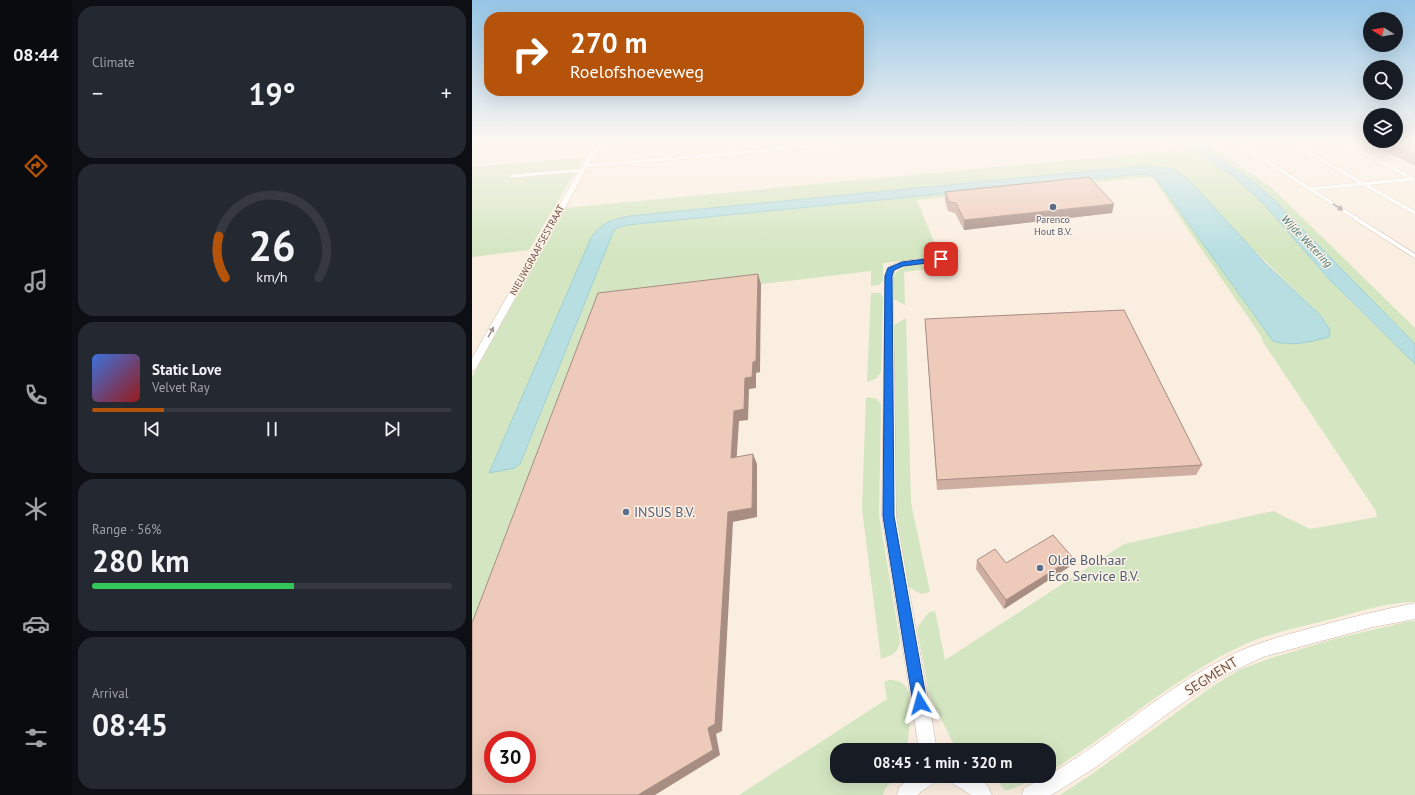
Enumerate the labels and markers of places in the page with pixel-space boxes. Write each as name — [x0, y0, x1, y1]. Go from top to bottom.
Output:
marker: Parenco Hout B.V. — [1048, 202, 1058, 212]
place label: Parenco Hout B.V. — [1034, 213, 1072, 238]
pin — [924, 242, 958, 276]
place label: INSUS B.V. — [634, 503, 695, 521]
marker: INSUS B.V. — [621, 507, 631, 517]
place label: Olde Bolhaar Eco Service B.V. — [1048, 551, 1139, 585]
marker: Olde Bolhaar Eco Service B.V. — [1035, 563, 1045, 573]

